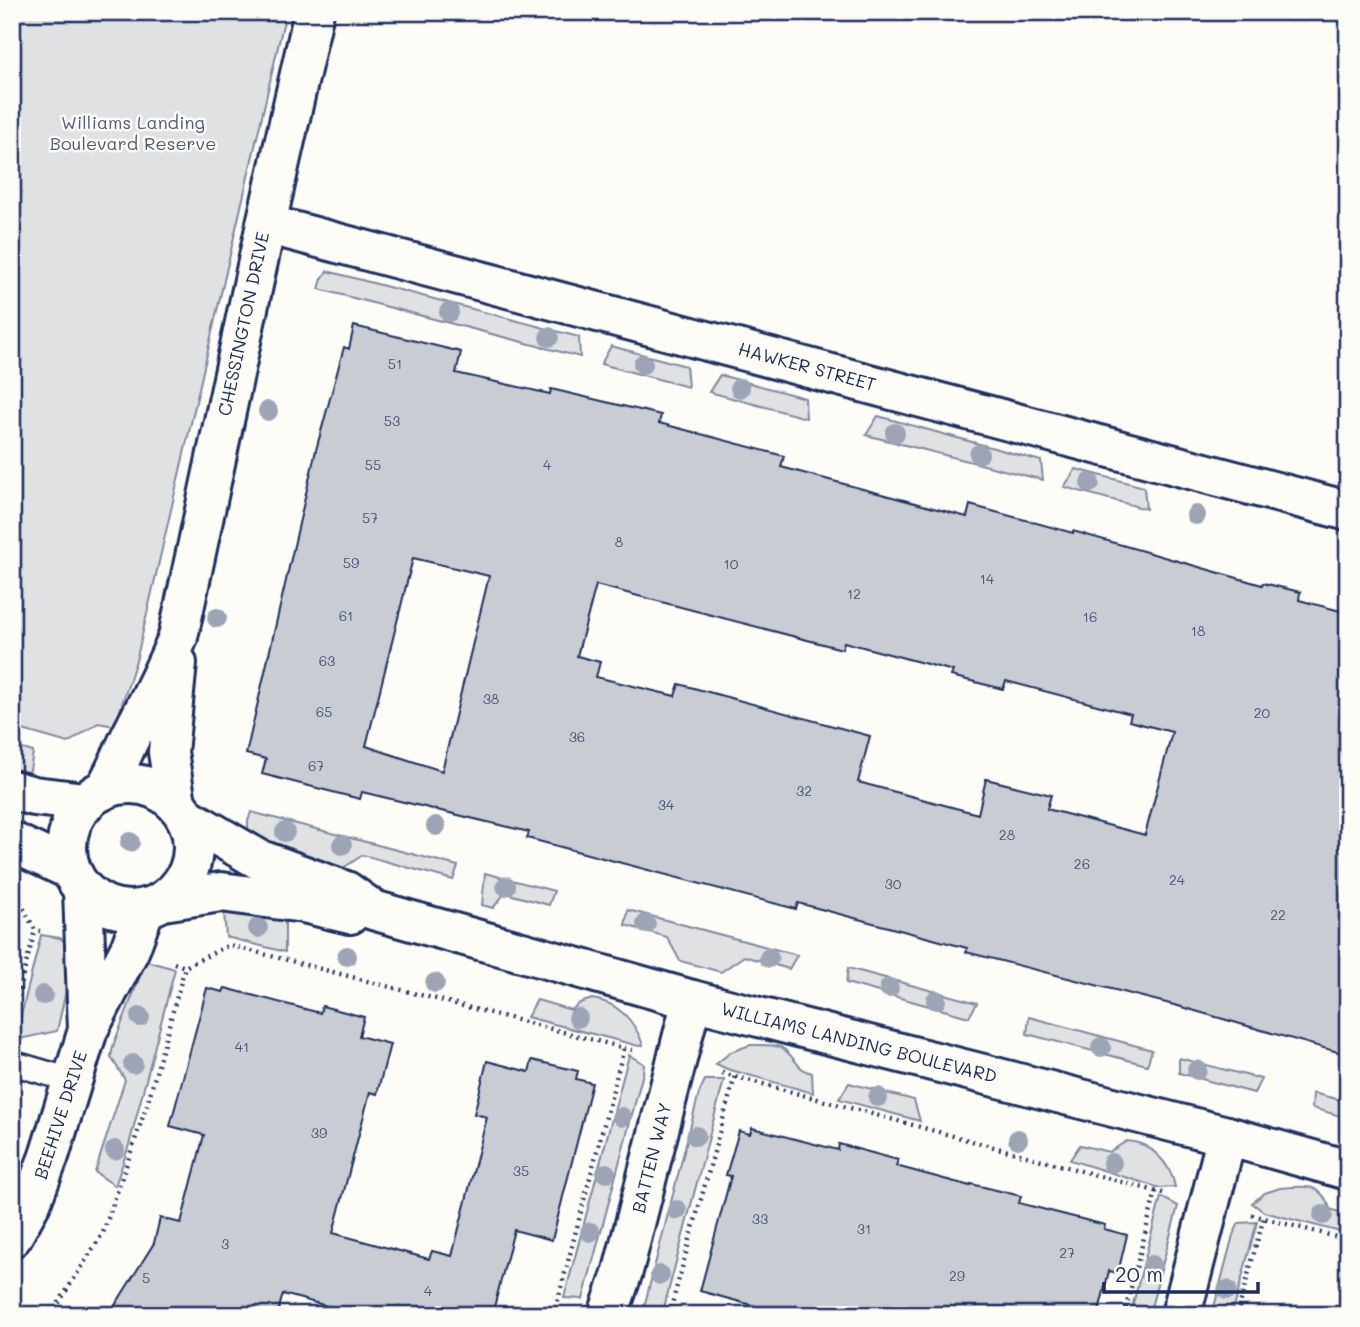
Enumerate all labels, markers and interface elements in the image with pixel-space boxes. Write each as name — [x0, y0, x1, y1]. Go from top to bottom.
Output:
park label: Williams Landing Boulevard Reserve — [50, 110, 216, 155]
street label: CHESSINGTON DRIVE — [212, 229, 274, 418]
street label: HAWKER STREET — [736, 336, 879, 396]
house number: 51 — [388, 354, 402, 373]
house number: 53 — [384, 411, 400, 430]
house number: 55 — [365, 455, 381, 474]
house number: 4 — [543, 455, 552, 474]
house number: 57 — [362, 508, 378, 527]
house number: 8 — [615, 532, 623, 551]
house number: 59 — [343, 553, 359, 572]
house number: 10 — [724, 554, 739, 573]
house number: 14 — [980, 569, 995, 588]
house number: 12 — [847, 584, 861, 603]
house number: 61 — [339, 606, 353, 625]
house number: 16 — [1083, 607, 1097, 626]
house number: 18 — [1191, 621, 1205, 640]
house number: 63 — [319, 651, 335, 670]
house number: 38 — [483, 689, 499, 708]
house number: 65 — [316, 702, 332, 721]
house number: 20 — [1254, 703, 1271, 722]
house number: 36 — [569, 727, 585, 746]
house number: 67 — [308, 756, 324, 775]
house number: 32 — [796, 781, 812, 800]
house number: 34 — [658, 795, 675, 814]
house number: 28 — [999, 825, 1015, 844]
house number: 26 — [1074, 854, 1090, 873]
house number: 24 — [1169, 870, 1186, 889]
house number: 30 — [885, 874, 902, 893]
house number: 22 — [1270, 905, 1286, 924]
street label: WILLIAMS LANDING BOULEVARD — [719, 996, 1000, 1088]
house number: 41 — [235, 1037, 249, 1056]
street label: BEEHIVE DRIVE — [28, 1047, 92, 1182]
street label: BATTEN WAY — [626, 1100, 676, 1216]
house number: 39 — [311, 1123, 327, 1142]
house number: 35 — [513, 1161, 529, 1180]
house number: 33 — [752, 1209, 768, 1228]
house number: 31 — [857, 1219, 871, 1238]
house number: 3 — [221, 1234, 229, 1253]
house number: 27 — [1059, 1243, 1075, 1262]
scale bar — [1104, 1250, 1258, 1294]
text: 20 m — [1115, 1260, 1163, 1287]
house number: 29 — [949, 1266, 965, 1285]
house number: 5 — [142, 1268, 150, 1287]
house number: 4 — [424, 1281, 433, 1300]

